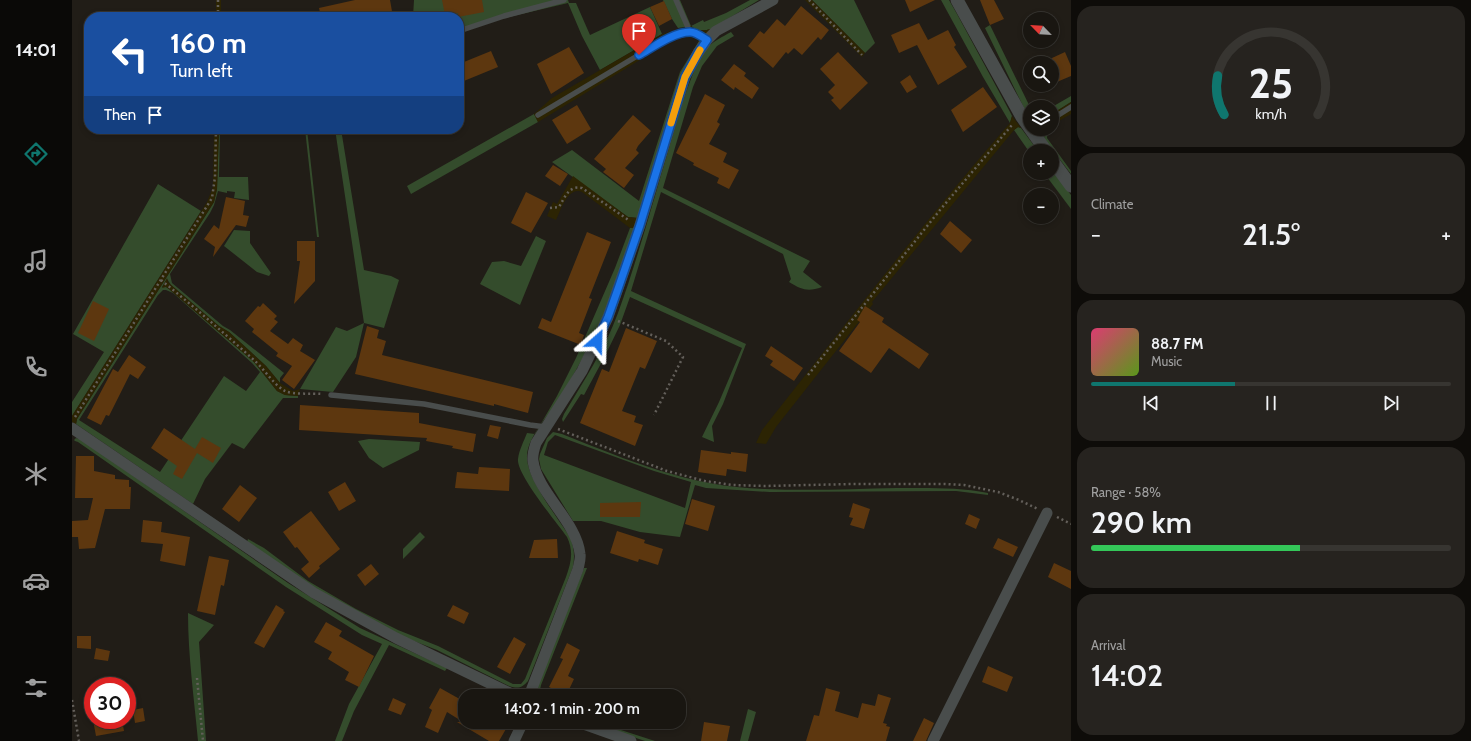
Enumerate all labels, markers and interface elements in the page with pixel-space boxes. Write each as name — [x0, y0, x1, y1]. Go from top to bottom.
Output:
north arrow — [1023, 12, 1059, 48]
map controls — [1023, 12, 1059, 224]
pin — [622, 14, 656, 55]
icon: arrive — [628, 20, 650, 42]
text: 160 m — [170, 26, 246, 60]
icon: left — [104, 28, 156, 80]
text: 14:01 — [15, 39, 57, 61]
button: search — [1023, 56, 1059, 92]
text: 25 — [1249, 57, 1293, 107]
text: Turn left — [170, 60, 233, 82]
button: layers — [1023, 100, 1059, 136]
icon: arrive — [144, 104, 166, 126]
text: km/h — [1255, 104, 1287, 122]
text: Then — [104, 106, 136, 124]
icon: directions — [22, 140, 50, 168]
button: + — [1023, 144, 1059, 180]
button: − — [1023, 188, 1059, 224]
text: Climate — [1091, 196, 1133, 212]
text: 21.5° — [1242, 216, 1300, 253]
text: − — [1091, 221, 1101, 248]
text: + — [1441, 221, 1451, 248]
icon: music — [22, 247, 50, 275]
position arrow — [576, 320, 618, 362]
text: 88.7 FM — [1151, 335, 1204, 353]
icon: phone — [22, 353, 50, 381]
text: Music — [1151, 353, 1182, 369]
icon: previous — [1140, 392, 1162, 414]
icon: pause — [1260, 392, 1282, 414]
icon: next — [1380, 392, 1402, 414]
icon: climate — [22, 460, 50, 488]
text: Range · 58% — [1091, 484, 1161, 500]
text: 290 km — [1091, 504, 1192, 541]
icon: car — [22, 567, 50, 595]
text: Arrival — [1091, 637, 1126, 653]
text: 14:02 — [1091, 657, 1163, 694]
icon: filters — [22, 674, 50, 702]
speed limit sign: 30 — [84, 677, 136, 729]
text: 14:02 · 1 min · 200 m — [504, 700, 640, 718]

